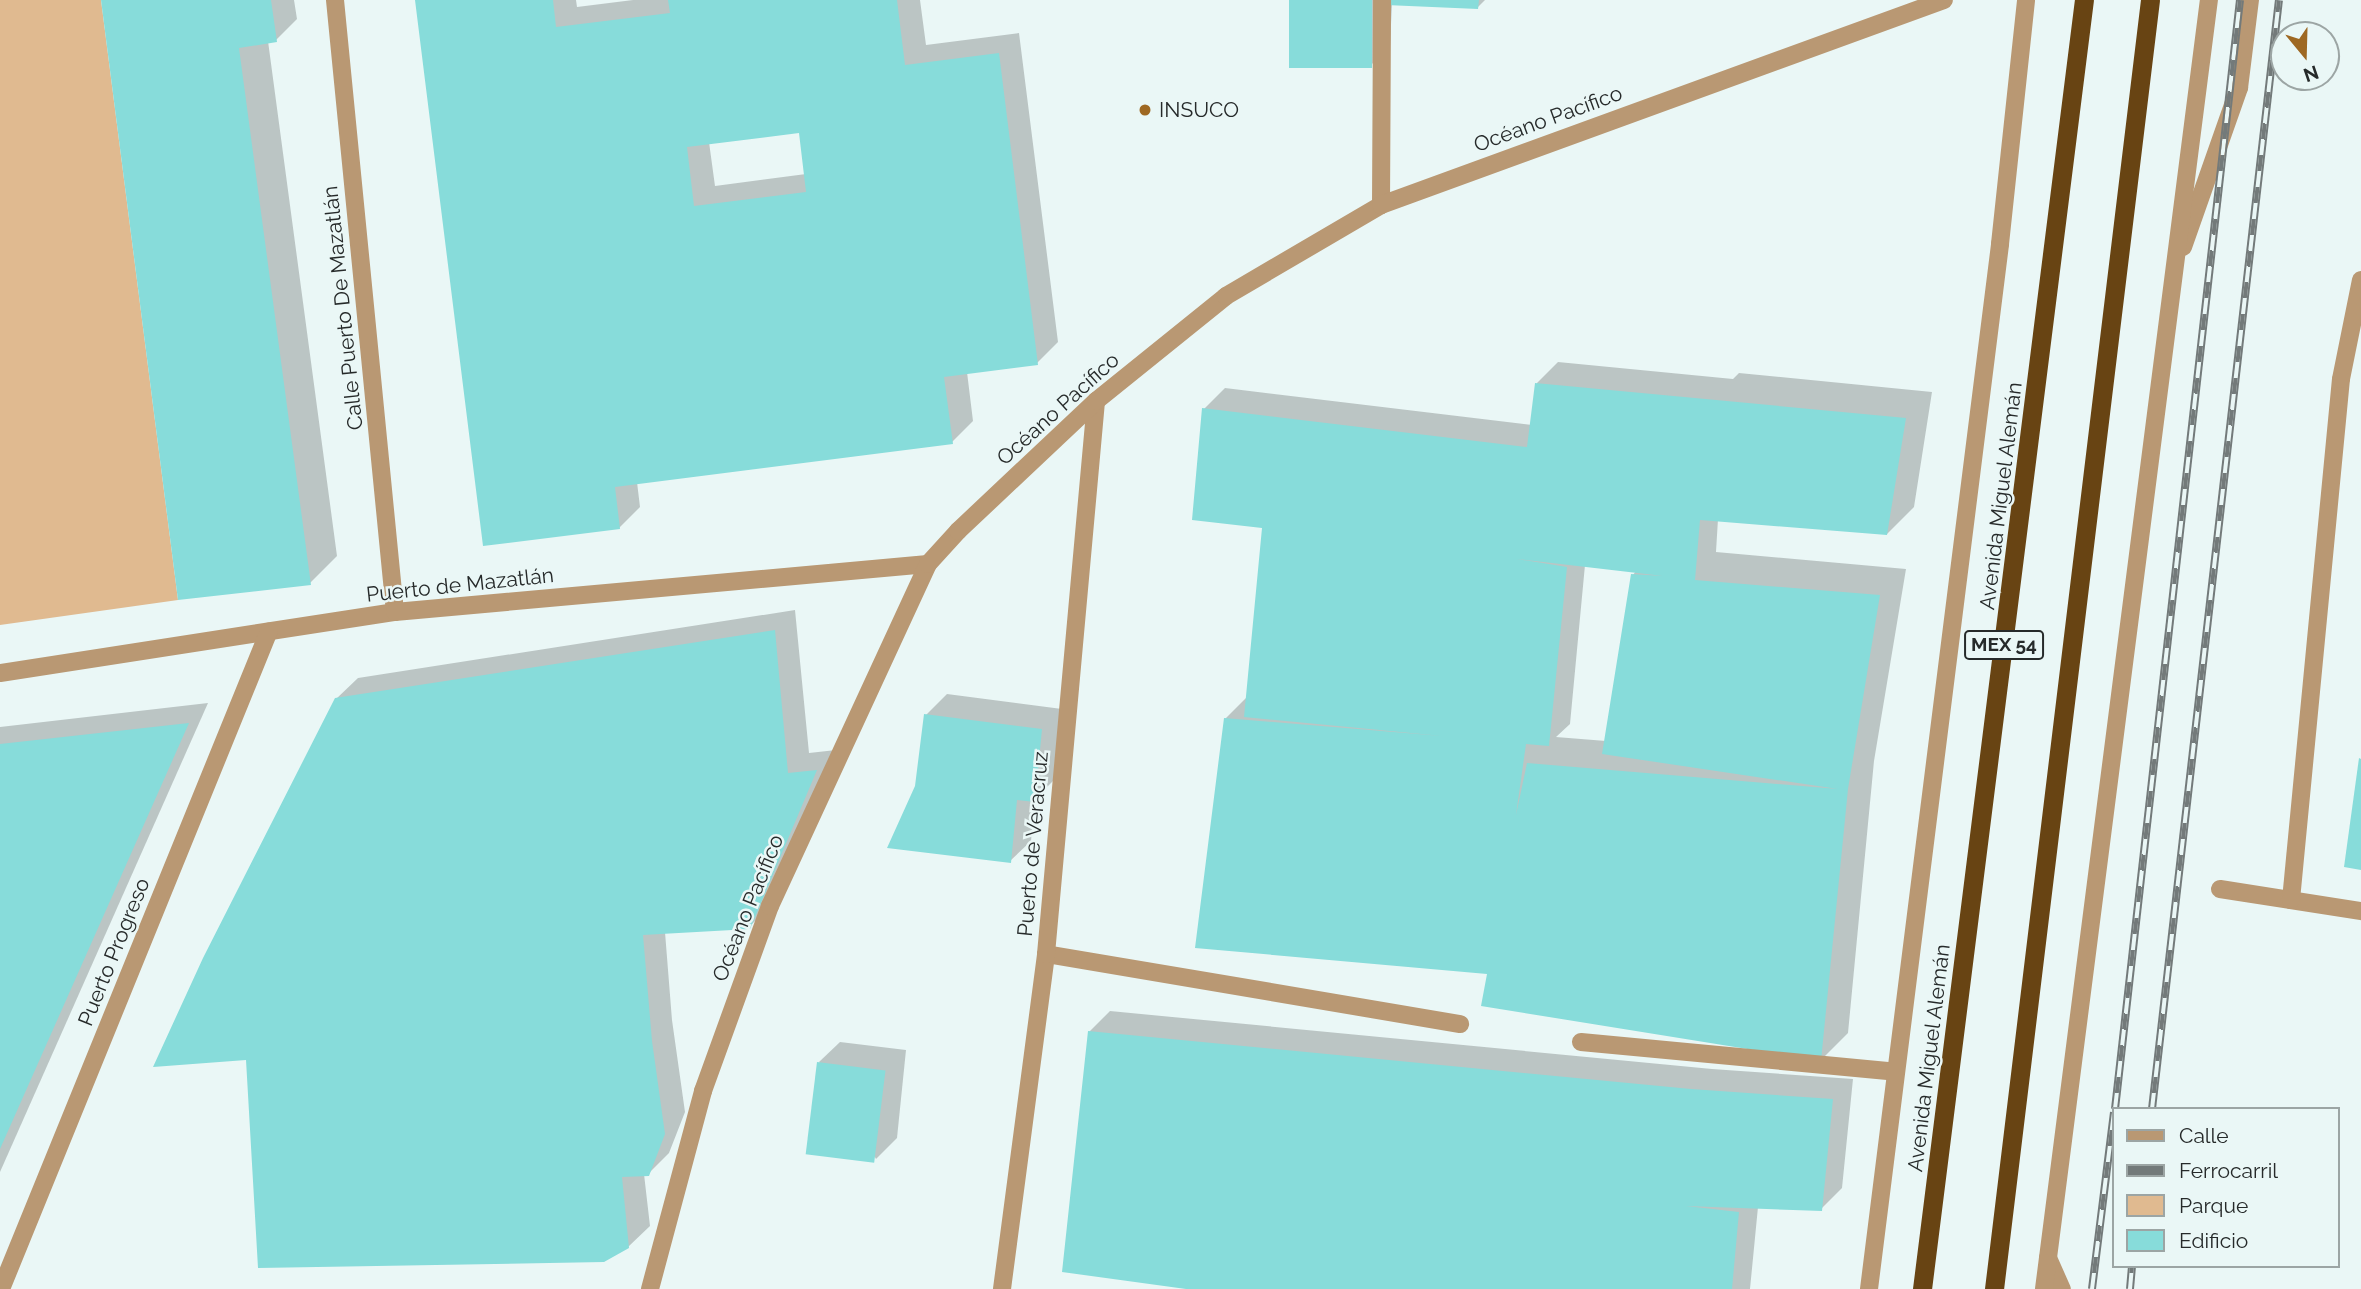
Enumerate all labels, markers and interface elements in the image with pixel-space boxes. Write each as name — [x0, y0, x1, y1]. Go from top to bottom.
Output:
north arrow — [2270, 21, 2340, 91]
text: N — [2301, 61, 2322, 87]
street label: Océano Pacífico — [1470, 80, 1626, 158]
place label: INSUCO — [1159, 97, 1239, 123]
marker: INSUCO — [1137, 102, 1153, 118]
street label: Calle Puerto De Mazatlán — [318, 185, 368, 431]
street label: Océano Pacífico — [992, 347, 1124, 471]
street label: Avenida Miguel Alemán — [1974, 380, 2028, 612]
street label: Puerto de Mazatlán — [365, 563, 555, 607]
road number: MEX 54 — [1964, 630, 2044, 660]
street label: Puerto de Veracruz — [1012, 750, 1054, 938]
street label: Océano Pacífico — [707, 831, 789, 985]
street label: Puerto Progreso — [73, 874, 155, 1030]
street label: Avenida Miguel Alemán — [1902, 942, 1956, 1174]
legend — [2112, 1107, 2340, 1268]
text: Calle — [2179, 1123, 2229, 1148]
text: Ferrocarril — [2179, 1158, 2278, 1183]
text: Parque — [2179, 1193, 2248, 1218]
text: Edificio — [2179, 1228, 2248, 1253]

